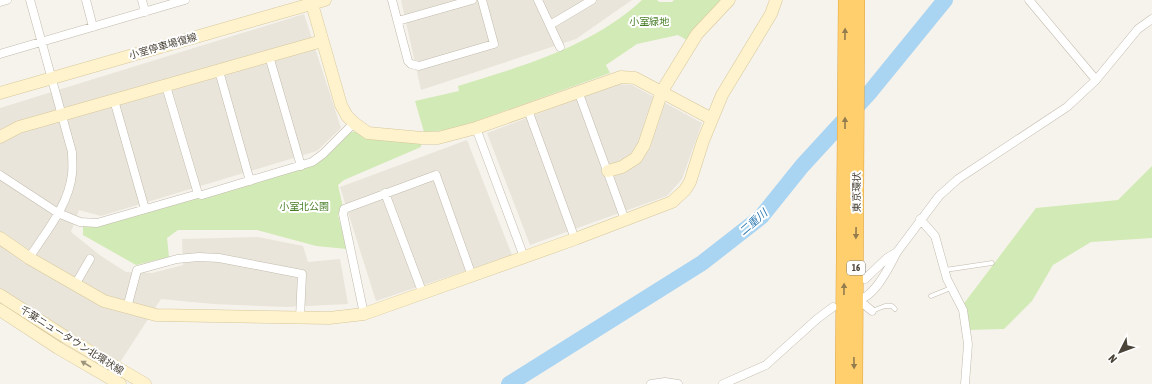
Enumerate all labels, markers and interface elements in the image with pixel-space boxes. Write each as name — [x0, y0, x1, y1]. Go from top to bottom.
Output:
park label: 小室緑地 — [629, 16, 670, 27]
one-way arrow — [842, 27, 848, 40]
street label: 小室停車場復線 — [128, 31, 198, 61]
one-way arrow — [842, 116, 848, 129]
street label: 東京環状 — [851, 172, 862, 212]
park label: 小室北公園 — [279, 201, 329, 212]
water label: 二重川 — [737, 206, 770, 237]
one-way arrow — [853, 227, 859, 240]
road number: 16 — [847, 261, 865, 275]
one-way arrow — [841, 282, 847, 295]
street label: 千葉ニュータウン北環状線 — [18, 304, 126, 376]
north arrow — [1100, 332, 1140, 372]
text: N — [1106, 352, 1119, 365]
one-way arrow — [851, 357, 858, 369]
one-way arrow — [80, 361, 92, 368]

